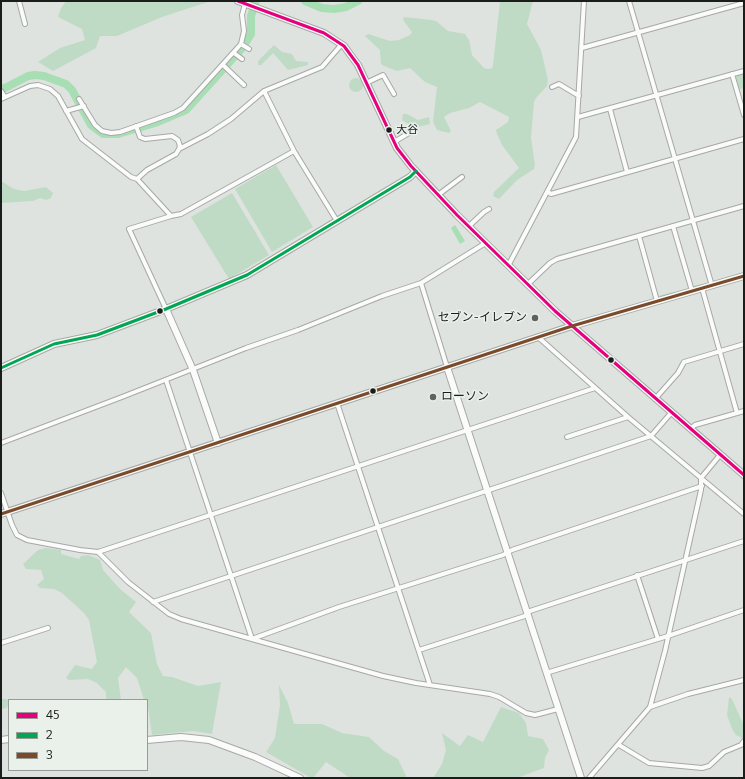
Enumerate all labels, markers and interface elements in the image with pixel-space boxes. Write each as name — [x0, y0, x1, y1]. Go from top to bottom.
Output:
place label: 大谷 — [396, 123, 418, 137]
marker: 大谷 — [384, 125, 394, 135]
unlabelled marker — [155, 306, 165, 316]
place label: セブン-イレブン — [438, 311, 527, 325]
marker: セブン-イレブン — [530, 313, 540, 323]
unlabelled marker — [606, 355, 616, 365]
unlabelled marker — [368, 386, 378, 396]
place label: ローソン — [441, 390, 489, 404]
marker: ローソン — [428, 392, 438, 402]
legend — [8, 699, 148, 771]
text: 45 — [46, 708, 59, 722]
text: 2 — [46, 728, 53, 742]
text: 3 — [46, 748, 53, 762]

